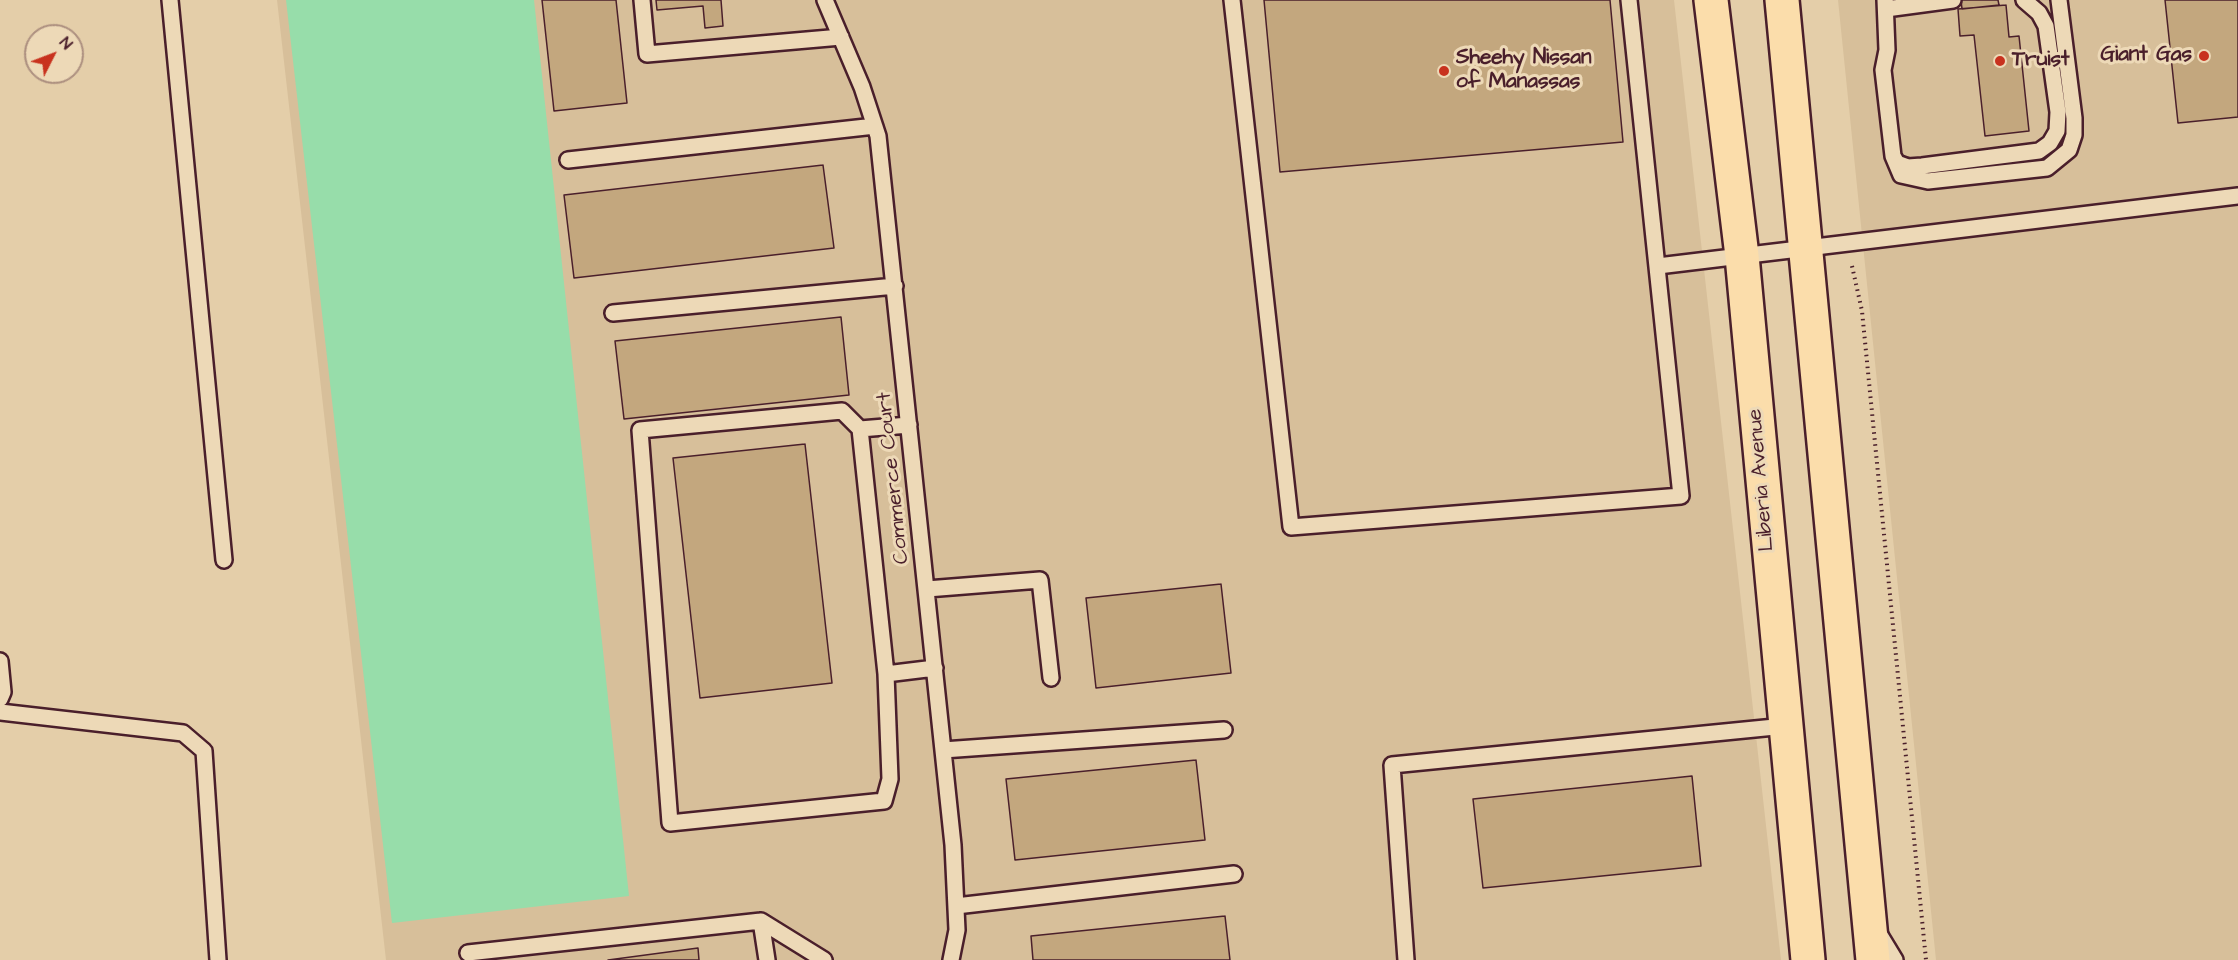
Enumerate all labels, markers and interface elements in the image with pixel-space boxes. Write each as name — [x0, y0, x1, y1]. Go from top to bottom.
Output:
north arrow — [24, 24, 84, 84]
text: N — [54, 32, 77, 54]
place label: Giant Gas — [2100, 43, 2192, 69]
place label: Sheehy Nissan of Manassas — [1456, 46, 1592, 96]
place label: Truist — [2012, 48, 2070, 74]
marker: Giant Gas — [2197, 49, 2211, 63]
marker: Truist — [1993, 54, 2007, 68]
marker: Sheehy Nissan of Manassas — [1437, 64, 1451, 78]
street label: Commerce Court — [872, 391, 916, 565]
street label: Liberia Avenue — [1743, 408, 1781, 552]

